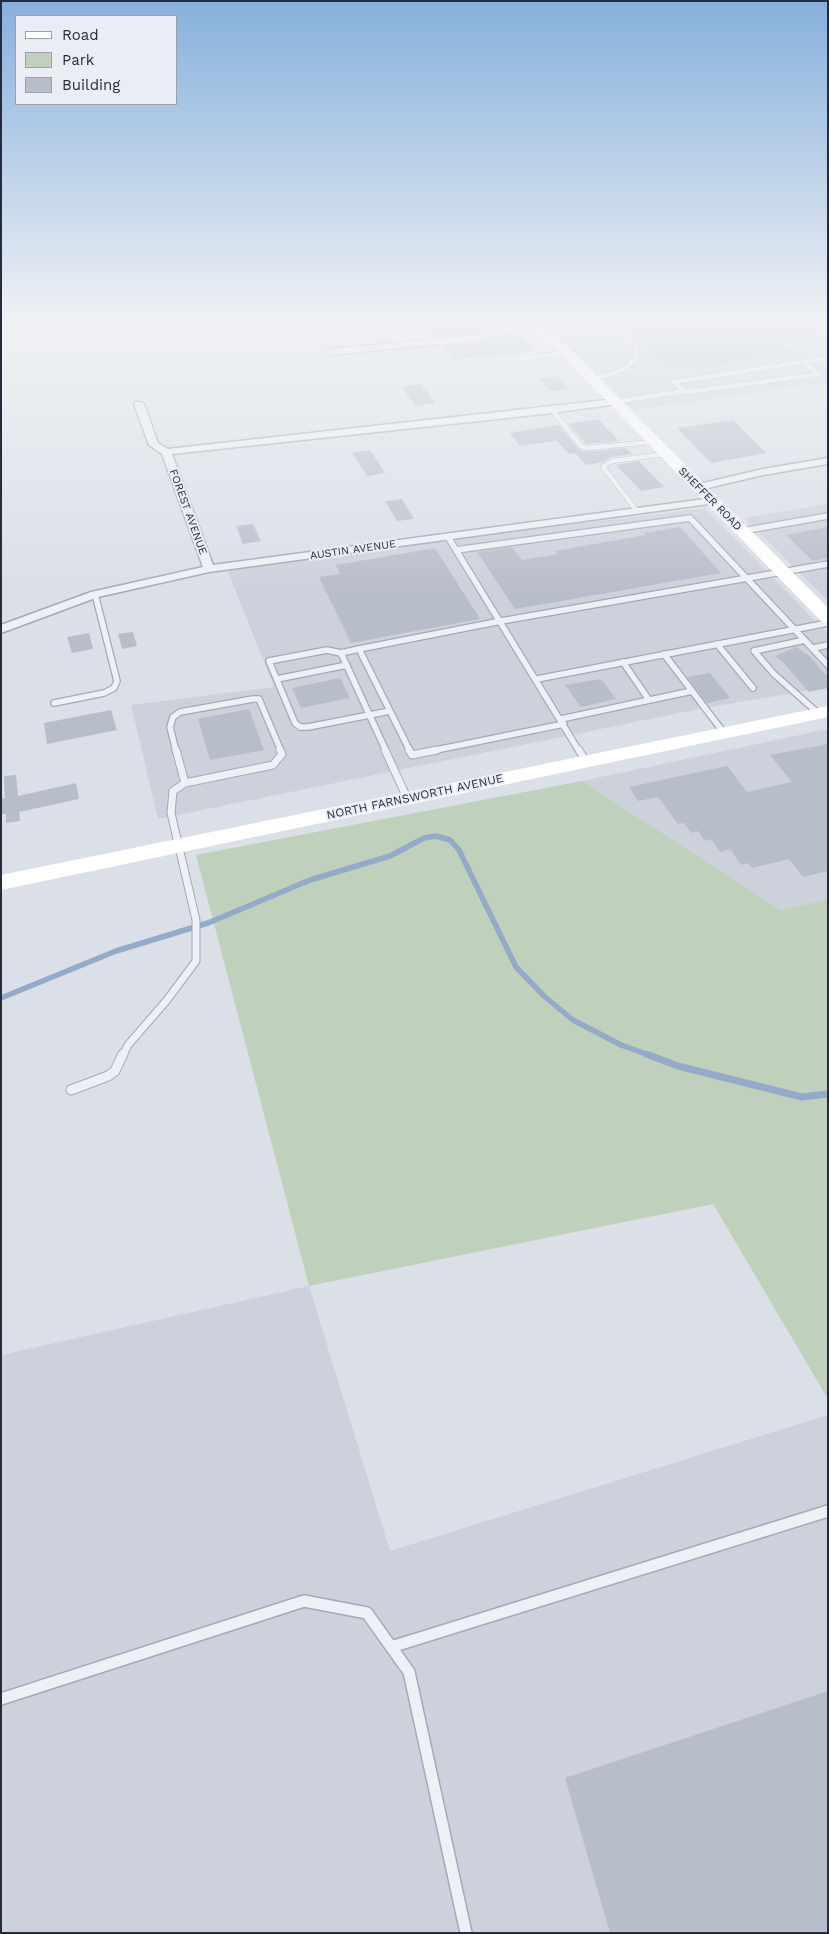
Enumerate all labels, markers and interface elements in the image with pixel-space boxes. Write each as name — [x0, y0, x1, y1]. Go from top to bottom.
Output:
legend — [15, 15, 178, 105]
text: Road — [62, 26, 99, 44]
text: Park — [62, 51, 94, 69]
text: Building — [62, 76, 120, 94]
street label: SHEFFER ROAD — [676, 465, 744, 533]
street label: FOREST AVENUE — [166, 468, 210, 556]
street label: AUSTIN AVENUE — [309, 537, 397, 563]
street label: NORTH FARNSWORTH AVENUE — [325, 771, 505, 823]

